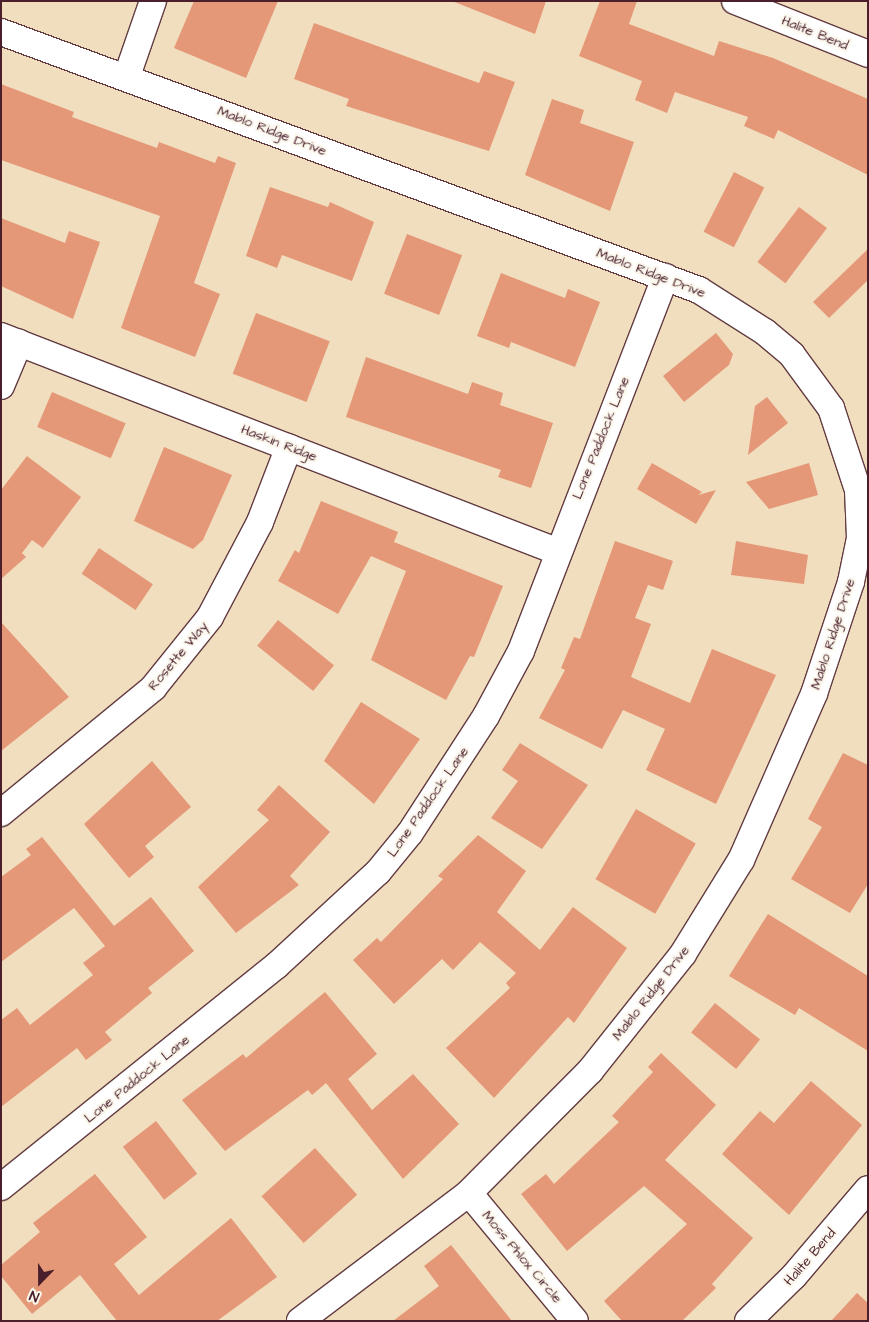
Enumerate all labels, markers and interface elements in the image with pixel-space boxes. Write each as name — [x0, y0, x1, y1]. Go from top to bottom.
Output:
street label: Halite Bend — [779, 12, 851, 54]
street label: Mablo Ridge Drive — [215, 102, 329, 160]
street label: Mablo Ridge Drive — [594, 244, 708, 302]
street label: Lone Paddock Lane — [569, 374, 633, 502]
street label: Haskin Ridge — [239, 421, 319, 465]
street label: Mablo Ridge Drive — [807, 576, 859, 692]
street label: Rosette Way — [144, 618, 212, 694]
street label: Lone Paddock Lane — [384, 744, 472, 860]
street label: Mablo Ridge Drive — [609, 942, 693, 1044]
street label: Lone Paddock Lane — [81, 1031, 193, 1127]
street label: Moss Phlox Circle — [478, 1207, 566, 1307]
street label: Halite Bend — [781, 1225, 839, 1289]
north arrow — [15, 1257, 65, 1307]
text: N — [27, 1285, 42, 1307]

